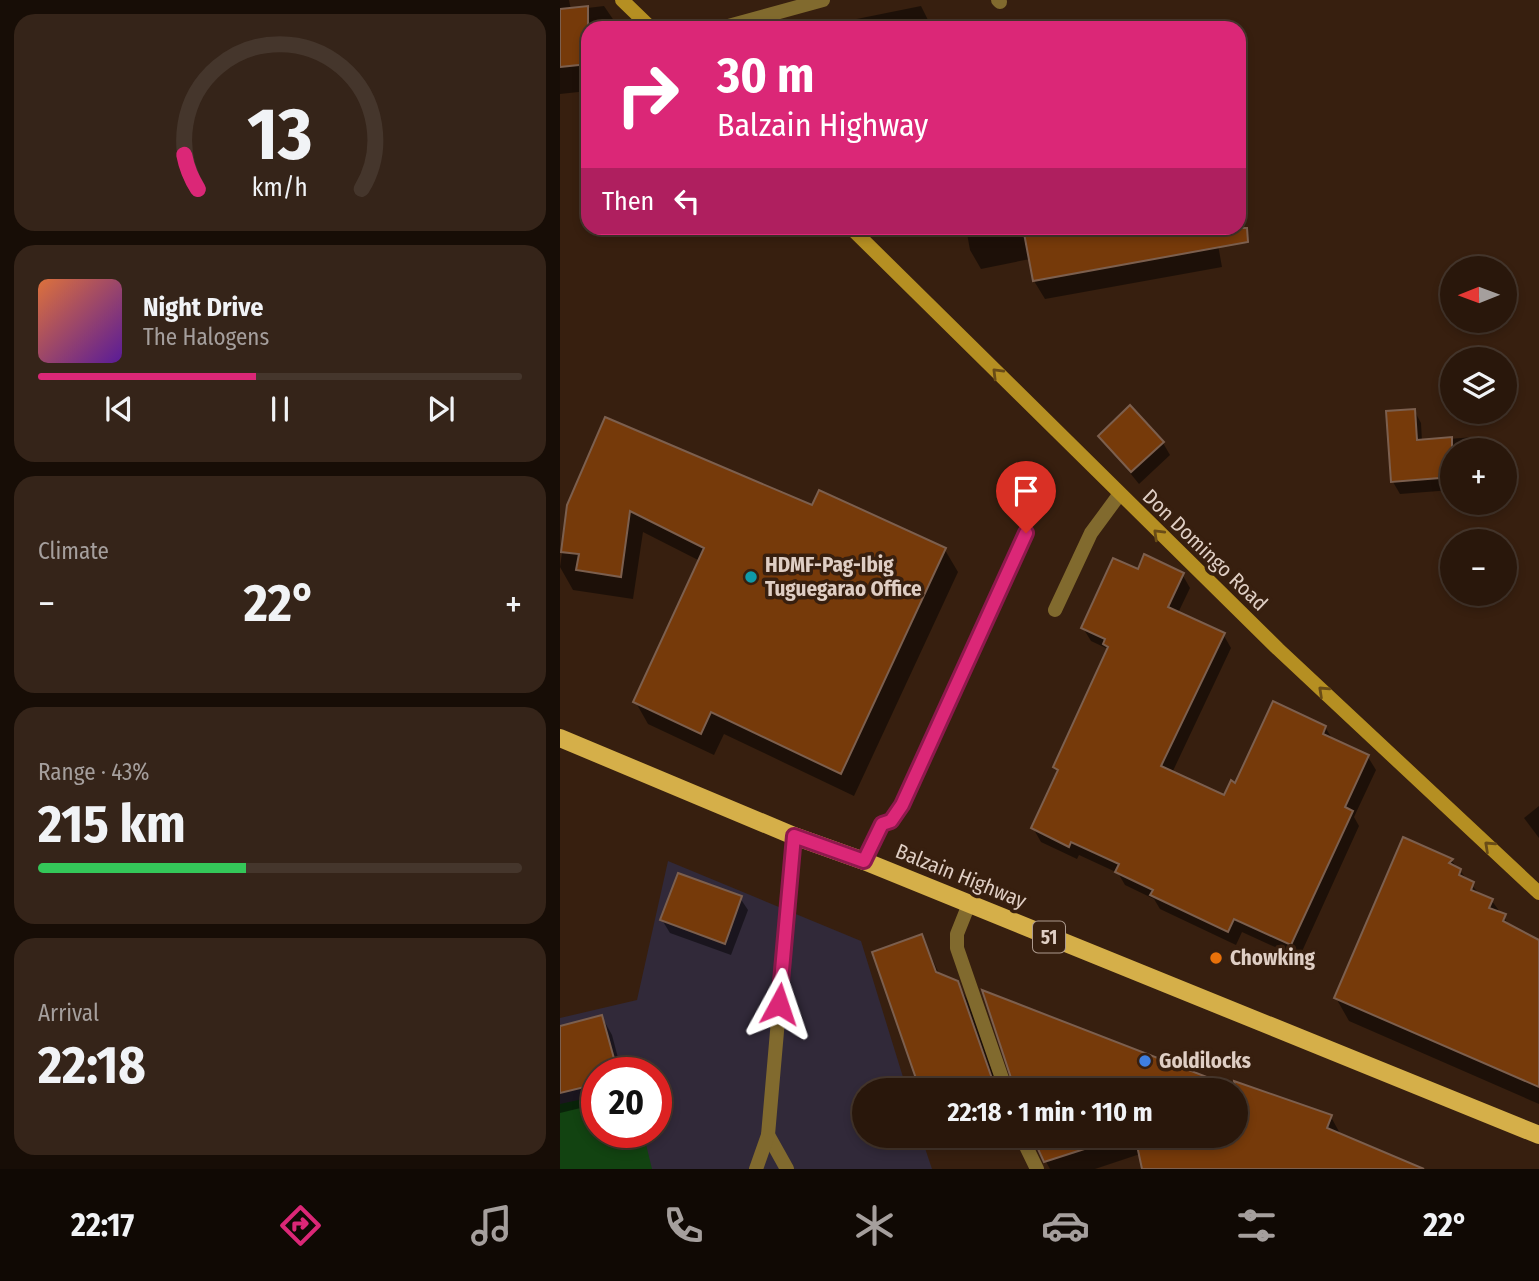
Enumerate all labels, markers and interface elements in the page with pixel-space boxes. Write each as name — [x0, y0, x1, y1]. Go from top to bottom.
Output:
text: 30 m — [717, 46, 815, 105]
icon: right — [602, 49, 693, 140]
text: 13 — [247, 91, 313, 178]
text: Balzain Highway — [717, 106, 928, 144]
text: km/h — [252, 172, 308, 202]
icon: left — [668, 182, 706, 220]
text: Then — [602, 186, 654, 217]
north arrow — [1440, 256, 1517, 332]
map controls — [1440, 256, 1517, 606]
text: Night Drive — [143, 292, 263, 323]
text: The Halogens — [143, 323, 269, 351]
button: layers — [1440, 347, 1517, 424]
one-way arrow — [992, 369, 1005, 382]
icon: previous — [100, 390, 138, 428]
icon: pause — [261, 390, 299, 428]
icon: next — [422, 390, 460, 428]
button: + — [1440, 438, 1517, 515]
pin — [996, 461, 1056, 533]
icon: arrive — [1007, 472, 1045, 510]
street label: Don Domingo Road — [1137, 484, 1273, 616]
one-way arrow — [1154, 529, 1167, 542]
button: − — [1440, 529, 1517, 606]
text: Climate — [38, 537, 109, 565]
place label: HDMF-Pag-Ibig Tuguegarao Office — [765, 552, 922, 602]
marker: HDMF-Pag-Ibig Tuguegarao Office — [743, 569, 759, 585]
text: 22° — [244, 572, 316, 635]
text: − — [38, 581, 55, 627]
text: + — [505, 581, 522, 627]
one-way arrow — [1318, 687, 1331, 699]
text: Range · 43% — [38, 758, 150, 786]
text: 215 km — [38, 793, 186, 856]
street label: Balzain Highway — [892, 838, 1031, 914]
one-way arrow — [1484, 842, 1497, 855]
road number: 51 — [1033, 922, 1065, 953]
place label: Chowking — [1230, 945, 1316, 971]
marker: Chowking — [1208, 950, 1224, 966]
position arrow — [742, 967, 816, 1041]
text: Arrival — [38, 999, 99, 1027]
text: 22:18 — [38, 1034, 146, 1097]
place label: Goldilocks — [1159, 1048, 1251, 1074]
marker: Goldilocks — [1137, 1053, 1153, 1069]
speed limit sign: 20 — [581, 1057, 672, 1148]
text: 22:18 · 1 min · 110 m — [948, 1097, 1152, 1128]
icon: directions — [276, 1201, 325, 1250]
icon: music — [467, 1201, 516, 1250]
icon: phone — [659, 1201, 708, 1250]
icon: climate — [850, 1201, 899, 1250]
icon: car — [1041, 1201, 1090, 1250]
icon: filters — [1232, 1201, 1281, 1250]
text: 22:17 — [71, 1206, 134, 1244]
text: 22° — [1423, 1206, 1468, 1244]

